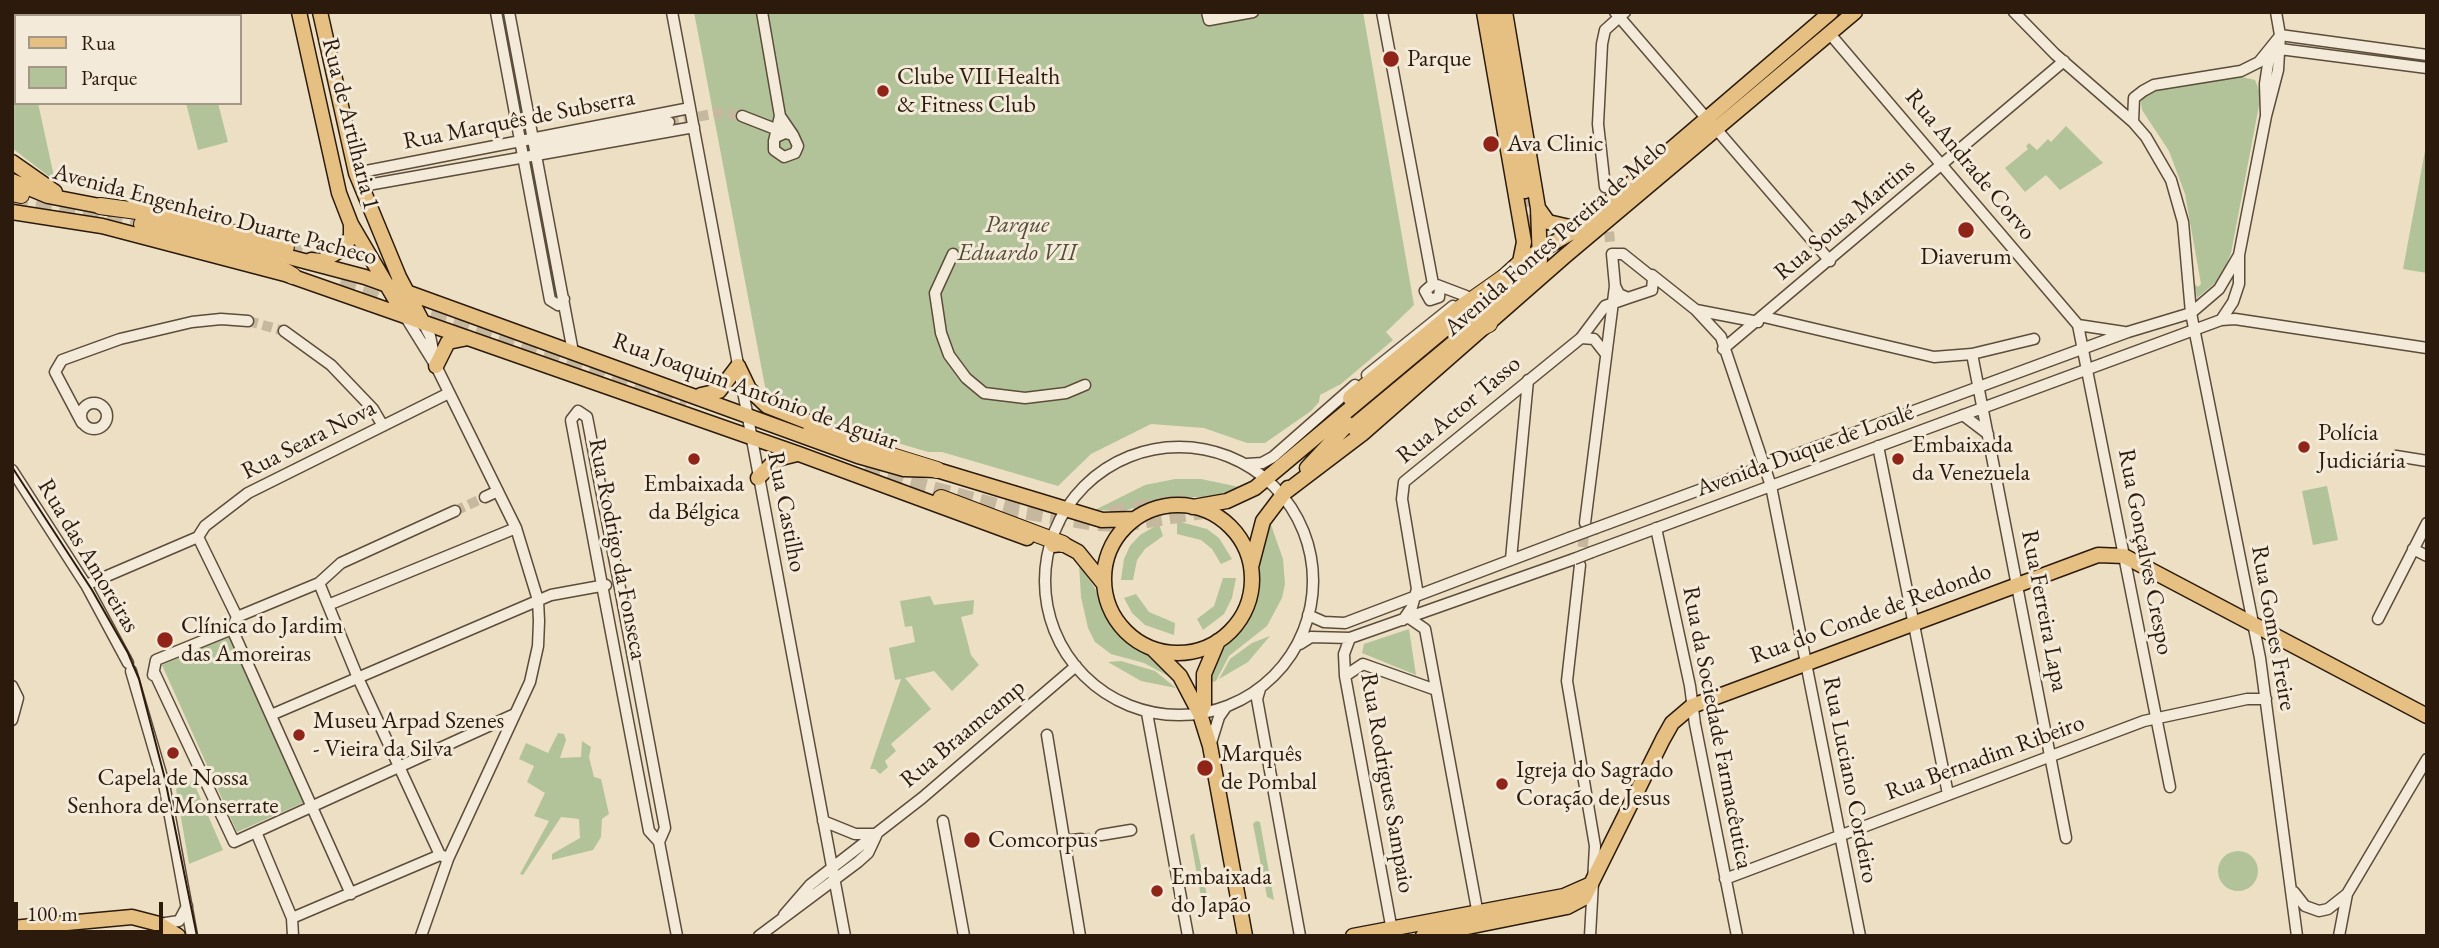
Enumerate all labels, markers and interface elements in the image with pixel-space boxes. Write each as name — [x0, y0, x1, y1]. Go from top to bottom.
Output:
legend — [14, 14, 242, 105]
text: Rua — [81, 29, 115, 56]
street label: Rua de Artilharia 1 — [315, 35, 385, 213]
place label: Parque — [1407, 45, 1471, 73]
marker: Parque — [1381, 49, 1401, 69]
place label: Clube VII Health & Fitness Club — [897, 63, 1060, 119]
text: Parque — [81, 64, 137, 91]
street label: Rua Marquês de Subserra — [401, 83, 637, 157]
marker: Clube VII Health & Fitness Club — [875, 83, 891, 99]
street label: Rua Andrade Corvo — [1898, 84, 2042, 246]
place label: Ava Clinic — [1507, 130, 1603, 158]
street label: Avenida Fontes Pereira de Melo — [1438, 133, 1674, 343]
marker: Ava Clinic — [1481, 134, 1501, 154]
street label: Rua Sousa Martins — [1769, 153, 1921, 287]
street label: Avenida Engenheiro Duarte Pacheco — [50, 158, 380, 272]
park label: Parque Eduardo VII — [958, 211, 1076, 267]
marker: Diaverum — [1956, 220, 1976, 240]
place label: Diaverum — [1920, 243, 2012, 271]
street label: Rua Joaquim António de Aguiar — [609, 327, 901, 457]
street label: Rua Actor Tasso — [1391, 350, 1527, 470]
street label: Rua Seara Nova — [237, 394, 381, 486]
street label: Avenida Duque de Loulé — [1692, 398, 1918, 504]
place label: Polícia Judiciária — [2318, 419, 2406, 475]
place label: Embaixada da Venezuela — [1912, 431, 2030, 487]
street label: Rua Rodrigo da Fonseca — [581, 436, 653, 662]
marker: Polícia Judiciária — [2296, 439, 2312, 455]
street label: Rua Gonçalves Crespo — [2111, 447, 2179, 657]
street label: Rua Castilho — [760, 449, 812, 575]
marker: Embaixada da Bélgica — [686, 451, 702, 467]
marker: Embaixada da Venezuela — [1890, 451, 1906, 467]
place label: Embaixada da Bélgica — [644, 470, 744, 526]
street label: Rua das Amoreiras — [31, 474, 145, 638]
street label: Rua Ferreira Lapa — [2014, 528, 2074, 694]
street label: Rua Gomes Freire — [2244, 543, 2302, 713]
street label: Rua do Conde de Redondo — [1747, 557, 1995, 671]
street label: Rua da Sociedade Farmacêutica — [1675, 584, 1759, 872]
place label: Clínica do Jardim das Amoreiras — [181, 612, 343, 668]
marker: Clínica do Jardim das Amoreiras — [155, 630, 175, 650]
street label: Rua Rodrigues Sampaio — [1353, 671, 1421, 895]
street label: Rua Braamcamp — [895, 673, 1031, 795]
street label: Rua Luciano Cordeiro — [1816, 674, 1884, 886]
place label: Museu Arpad Szenes - Vieira da Silva — [313, 707, 504, 763]
street label: Rua Bernadim Ribeiro — [1881, 709, 2089, 807]
marker: Museu Arpad Szenes - Vieira da Silva — [291, 727, 307, 743]
place label: Marquês de Pombal — [1221, 740, 1317, 796]
marker: Capela de Nossa Senhora de Monserrate — [165, 745, 181, 761]
place label: Igreja do Sagrado Coração de Jesus — [1516, 756, 1673, 812]
marker: Marquês de Pombal — [1195, 758, 1215, 778]
place label: Capela de Nossa Senhora de Monserrate — [67, 764, 279, 820]
marker: Igreja do Sagrado Coração de Jesus — [1494, 776, 1510, 792]
place label: Comcorpus — [988, 826, 1098, 854]
marker: Comcorpus — [962, 830, 982, 850]
place label: Embaixada do Japão — [1171, 863, 1272, 919]
marker: Embaixada do Japão — [1149, 883, 1165, 899]
scale bar — [18, 888, 166, 932]
text: 100 m — [27, 900, 78, 927]

